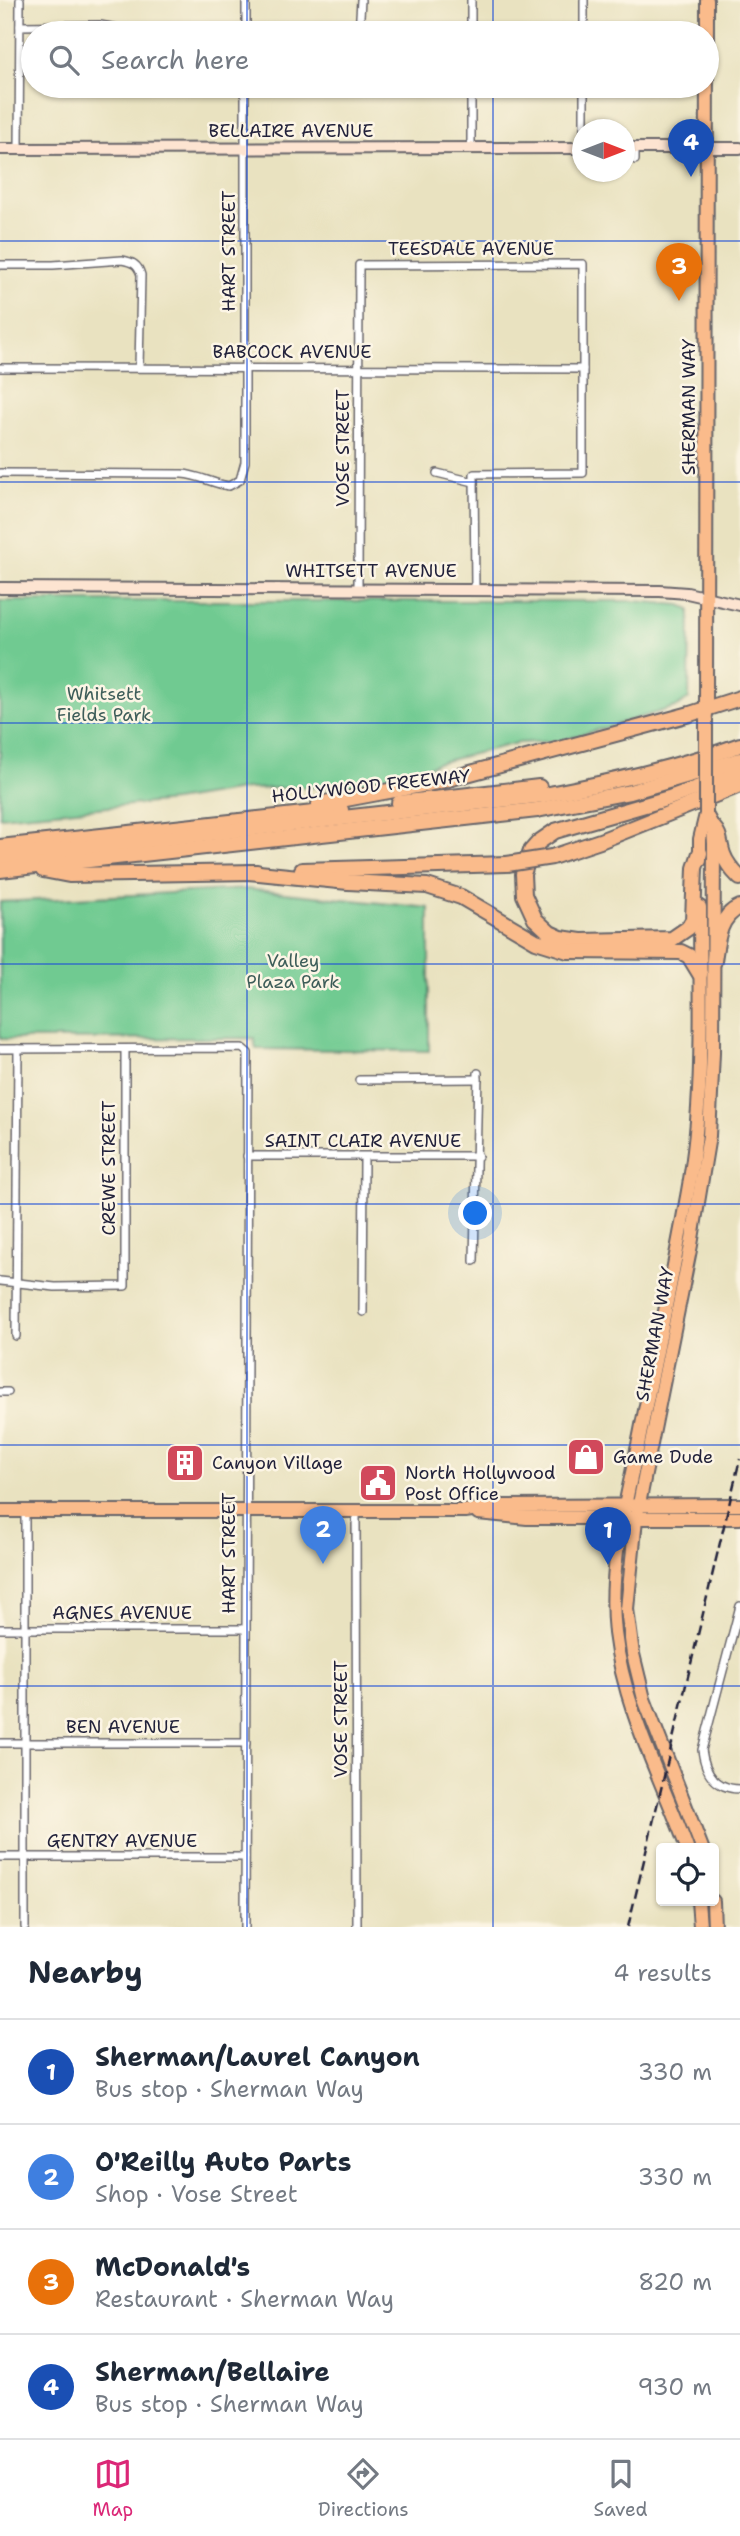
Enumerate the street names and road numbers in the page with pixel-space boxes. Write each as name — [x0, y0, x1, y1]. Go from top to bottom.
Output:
street label: BELLAIRE AVENUE — [209, 119, 373, 143]
street label: HART STREET — [217, 190, 241, 312]
street label: TEESDALE AVENUE — [388, 237, 554, 261]
street label: SHERMAN WAY — [677, 339, 701, 475]
street label: BABCOCK AVENUE — [212, 340, 372, 364]
street label: VOSE STREET — [331, 389, 355, 507]
street label: WHITSETT AVENUE — [285, 559, 457, 583]
street label: HOLLYWOOD FREEWAY — [270, 764, 472, 808]
street label: CREWE STREET — [97, 1100, 121, 1236]
street label: SAINT CLAIR AVENUE — [265, 1129, 461, 1153]
street label: SHERMAN WAY — [630, 1265, 680, 1403]
street label: HART STREET — [217, 1492, 241, 1614]
street label: AGNES AVENUE — [52, 1601, 192, 1625]
street label: VOSE STREET — [329, 1660, 353, 1778]
street label: BEN AVENUE — [66, 1715, 180, 1739]
street label: GENTRY AVENUE — [47, 1829, 197, 1853]

